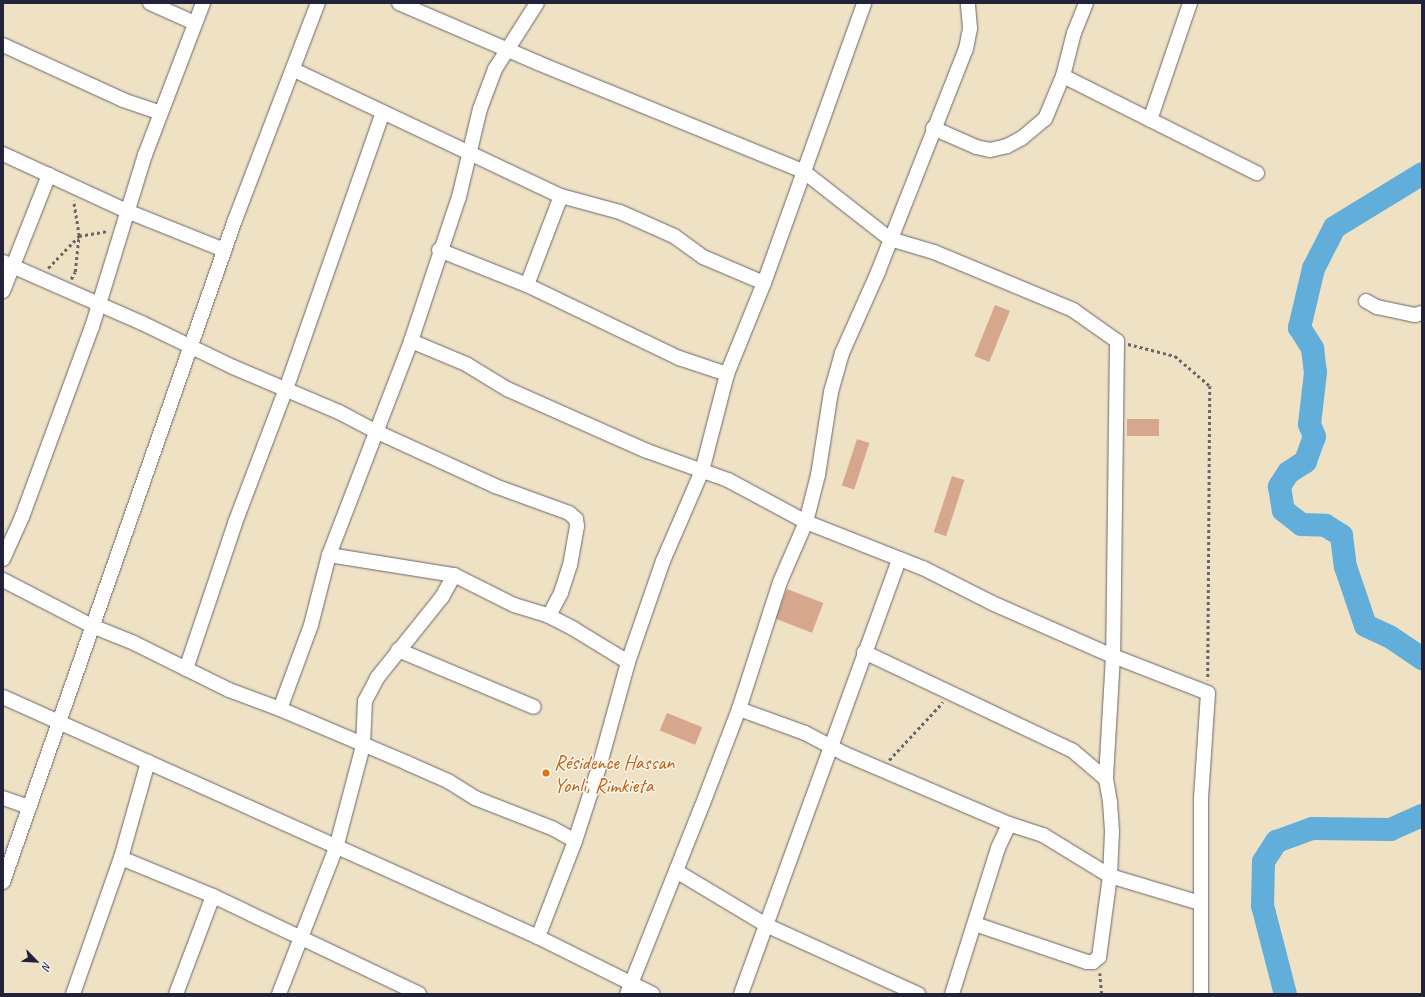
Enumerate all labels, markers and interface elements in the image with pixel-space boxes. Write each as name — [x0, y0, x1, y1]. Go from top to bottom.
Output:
place label: Résidence Hassan Yonli, Rimkieta — [554, 750, 674, 797]
marker: Résidence Hassan Yonli, Rimkieta — [541, 768, 551, 778]
north arrow — [16, 941, 56, 981]
text: N — [39, 960, 55, 972]

